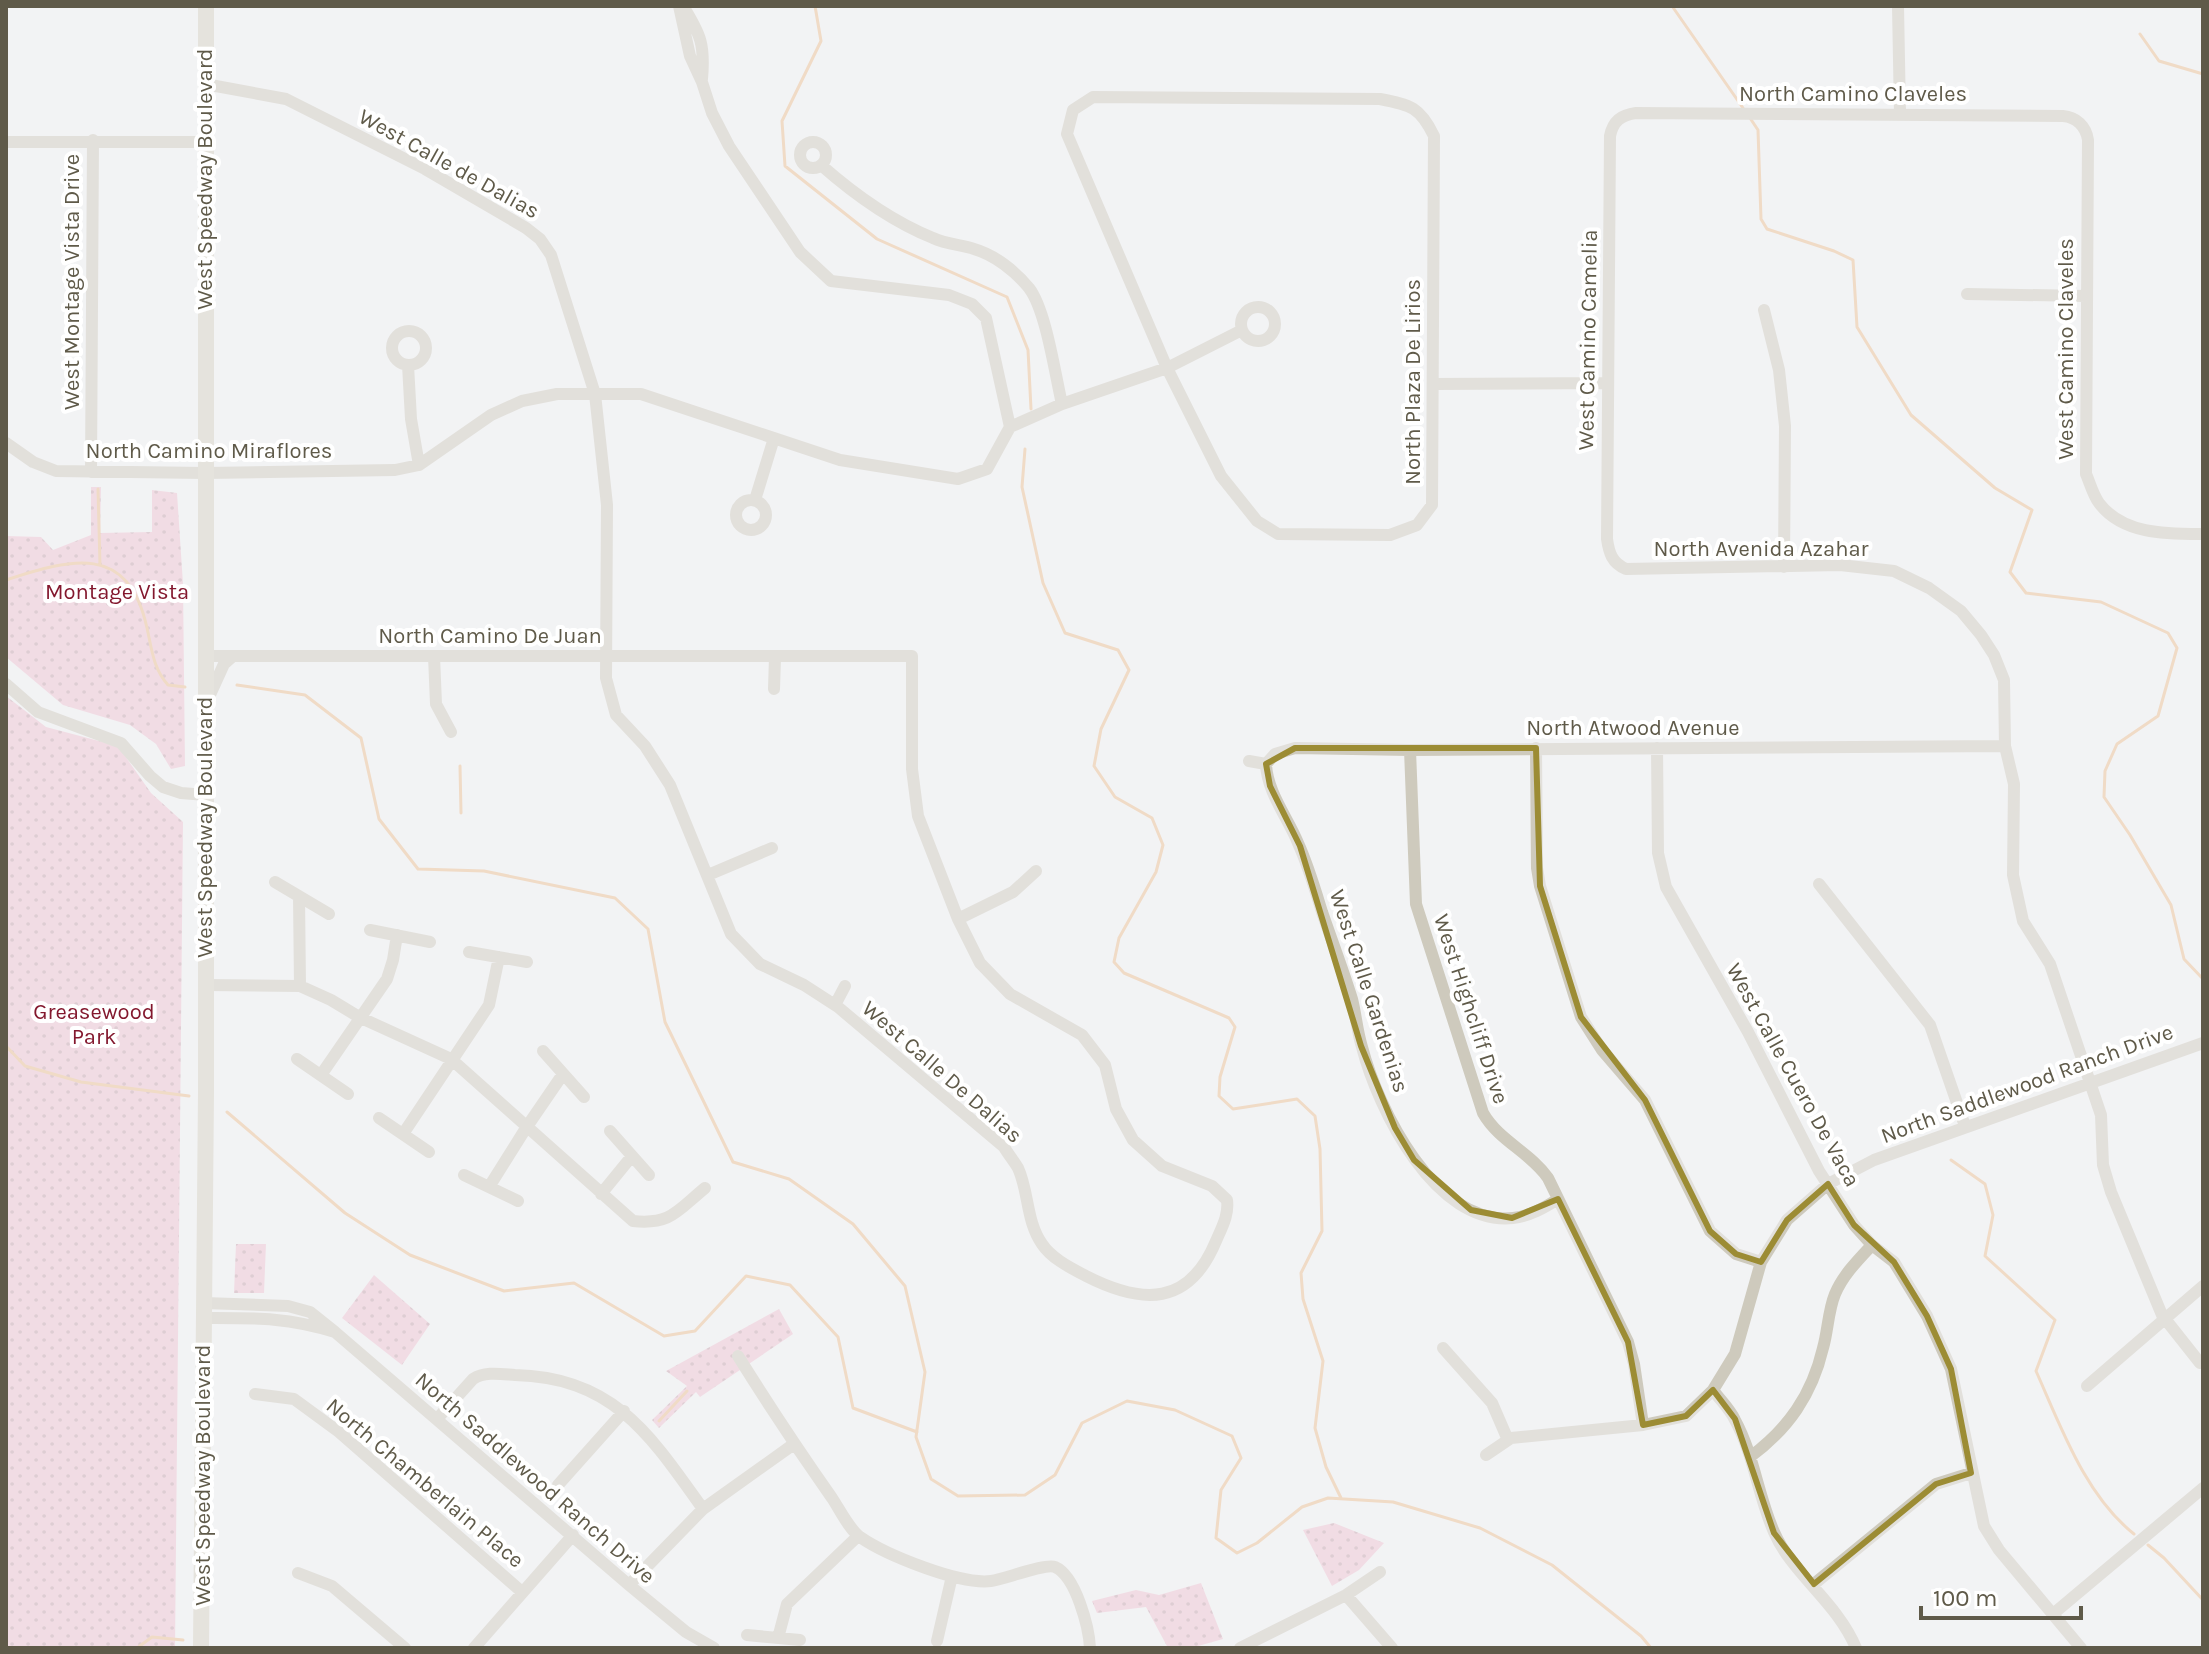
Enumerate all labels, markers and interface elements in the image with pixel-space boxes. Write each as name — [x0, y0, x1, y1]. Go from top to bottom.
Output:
street label: West Speedway Boulevard — [192, 48, 218, 310]
street label: North Camino Claveles — [1739, 81, 1967, 107]
street label: West Calle de Dalias — [354, 104, 544, 224]
street label: West Montage Vista Drive — [59, 154, 85, 410]
street label: West Camino Camelia — [1573, 229, 1603, 451]
street label: West Camino Claveles — [2053, 238, 2079, 460]
street label: North Plaza De Lirios — [1400, 279, 1426, 485]
street label: North Camino Miraflores — [86, 438, 332, 464]
street label: North Avenida Azahar — [1653, 536, 1869, 562]
park label: Montage Vista — [45, 579, 189, 605]
street label: North Camino De Juan — [378, 623, 602, 649]
street label: West Speedway Boulevard — [192, 696, 218, 958]
street label: North Atwood Avenue — [1526, 715, 1740, 741]
street label: West Calle Gardenias — [1324, 886, 1414, 1096]
street label: West Highcliff Drive — [1428, 911, 1514, 1107]
street label: West Calle Cuero De Vaca — [1721, 959, 1865, 1191]
street label: West Calle De Dalias — [857, 995, 1027, 1149]
park label: Greasewood Park — [33, 999, 155, 1050]
street label: North Saddlewood Ranch Drive — [1877, 1019, 2177, 1149]
street label: West Speedway Boulevard — [190, 1344, 216, 1606]
street label: North Saddlewood Ranch Drive — [410, 1367, 660, 1589]
street label: North Chamberlain Place — [321, 1393, 529, 1573]
scale bar — [1921, 1570, 2081, 1620]
text: 100 m — [1933, 1584, 1998, 1612]

